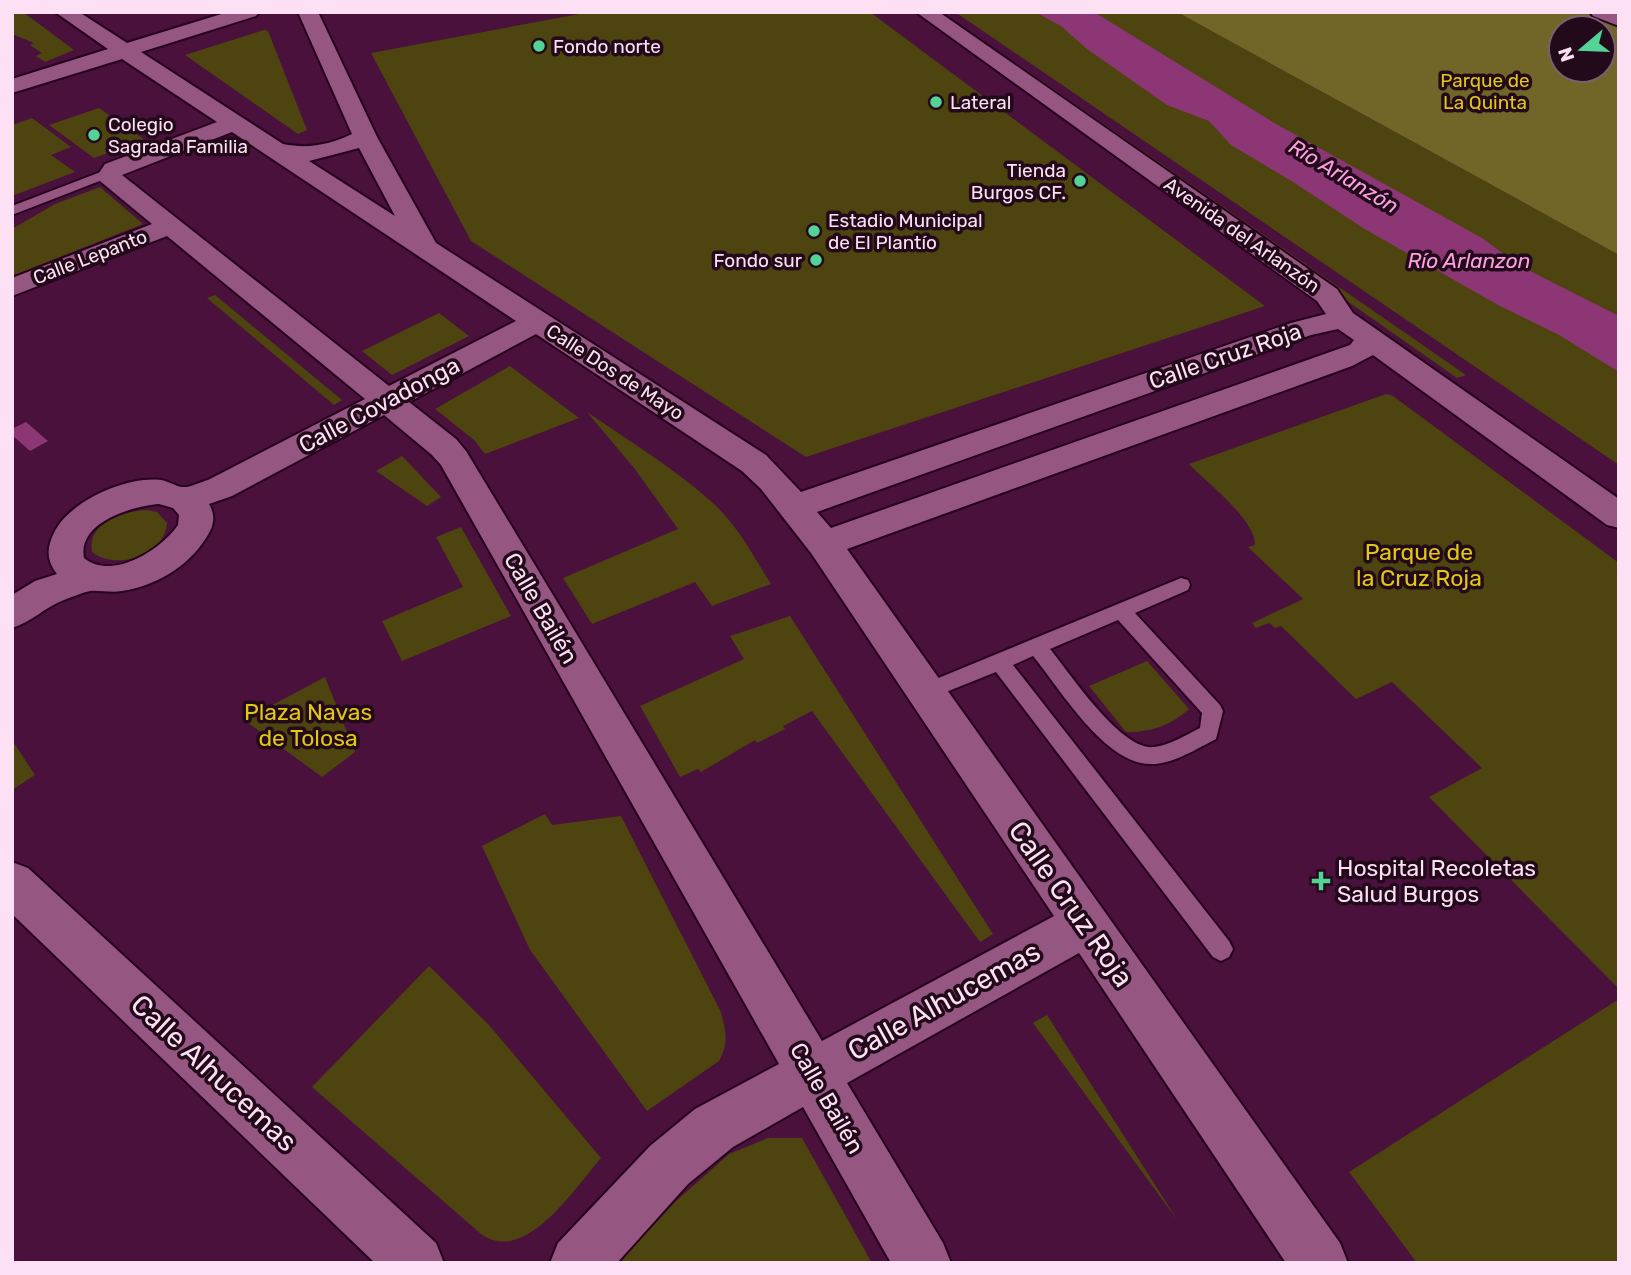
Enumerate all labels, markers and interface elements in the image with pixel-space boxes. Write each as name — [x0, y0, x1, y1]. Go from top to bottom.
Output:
north arrow — [1547, 14, 1617, 84]
place label: Fondo norte — [553, 35, 661, 58]
marker: Fondo norte — [531, 38, 547, 54]
text: N — [1553, 44, 1579, 65]
park label: Parque de La Quinta — [1440, 69, 1530, 114]
place label: Lateral — [950, 91, 1011, 114]
marker: Lateral — [928, 94, 944, 110]
place label: Colegio Sagrada Familia — [108, 113, 248, 158]
marker: Colegio Sagrada Familia — [86, 127, 102, 143]
water label: Río Arlanzón — [1285, 134, 1403, 218]
place label: Tienda Burgos CF. — [971, 159, 1066, 204]
marker: Tienda Burgos CF. — [1072, 173, 1088, 189]
street label: Avenida del Arlanzón — [1160, 173, 1324, 297]
place label: Estadio Municipal de El Plantío — [828, 209, 983, 254]
marker: Estadio Municipal de El Plantío — [806, 223, 822, 239]
street label: Calle Lepanto — [30, 225, 150, 289]
water label: Río Arlanzon — [1407, 248, 1531, 273]
place label: Fondo sur — [713, 249, 803, 272]
marker: Fondo sur — [808, 252, 824, 268]
street label: Calle Cruz Roja — [1145, 317, 1305, 395]
street label: Calle Dos de Mayo — [542, 319, 688, 425]
street label: Calle Covadonga — [294, 351, 464, 459]
park label: Parque de la Cruz Roja — [1356, 538, 1482, 592]
street label: Calle Bailén — [498, 547, 584, 669]
park label: Plaza Navas de Tolosa — [244, 698, 372, 752]
street label: Calle Cruz Roja — [1002, 815, 1140, 993]
place label: Hospital Recoletas Salud Burgos — [1337, 854, 1536, 908]
marker: Hospital Recoletas Salud Burgos — [1311, 871, 1331, 891]
street label: Calle Alhucemas — [842, 935, 1046, 1067]
street label: Calle Alhucemas — [124, 988, 304, 1158]
street label: Calle Bailén — [784, 1037, 870, 1159]

